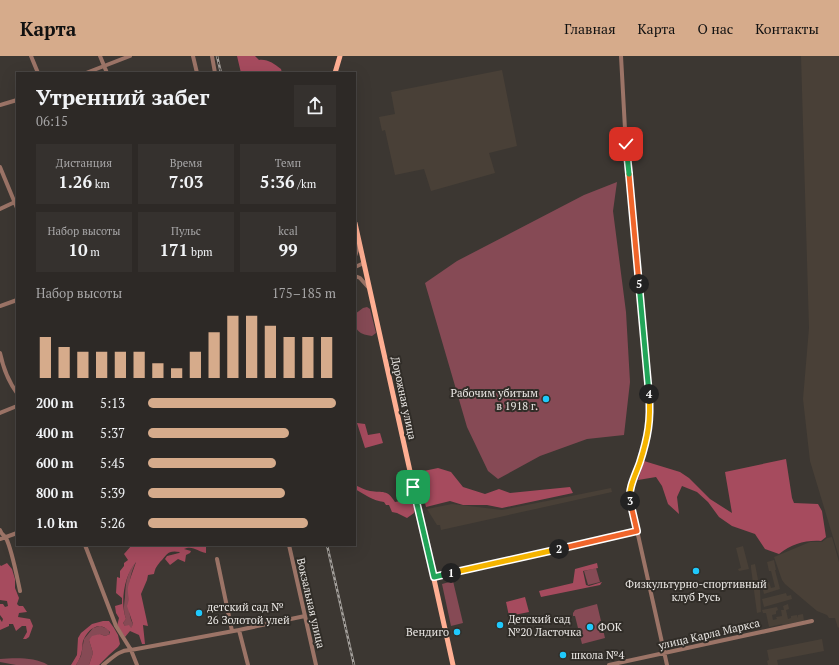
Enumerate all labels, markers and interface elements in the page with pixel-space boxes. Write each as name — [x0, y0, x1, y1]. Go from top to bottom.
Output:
text: Карта — [20, 16, 76, 41]
text: Главная — [564, 19, 616, 38]
text: Карта — [638, 19, 675, 38]
text: О нас — [697, 19, 733, 38]
text: Контакты — [755, 19, 819, 38]
text: Утренний забег — [36, 82, 210, 111]
button: share — [294, 85, 336, 127]
text: 06:15 — [36, 112, 68, 130]
pin — [609, 127, 643, 161]
icon: check — [615, 133, 637, 155]
text: Дистанция — [56, 156, 112, 170]
text: Время — [170, 156, 202, 170]
text: Темп — [275, 156, 301, 170]
text: 1.26 — [58, 170, 92, 193]
text: 7:03 — [169, 170, 203, 193]
text: 5:36 — [260, 170, 295, 193]
text: km — [92, 177, 110, 191]
text: /km — [295, 177, 316, 191]
text: Набор высоты — [48, 224, 121, 238]
text: Пульс — [171, 224, 201, 238]
text: kcal — [278, 224, 298, 238]
text: 10 — [68, 238, 88, 261]
text: 171 — [159, 238, 188, 261]
text: 99 — [278, 238, 298, 261]
text: m — [88, 245, 100, 259]
text: bpm — [188, 245, 213, 259]
pin: 5 — [629, 274, 649, 294]
text: 5 — [636, 277, 642, 291]
text: Набор высоты — [36, 284, 122, 302]
text: 175–185 m — [272, 284, 336, 302]
street label: Дорожная улица — [388, 355, 420, 441]
pin: 4 — [639, 384, 659, 404]
place label: Рабочим убитым в 1918 г. — [450, 386, 538, 413]
text: 4 — [646, 387, 652, 401]
text: 200 m — [36, 394, 74, 412]
text: 5:13 — [100, 394, 125, 412]
marker: Рабочим убитым в 1918 г. — [541, 394, 551, 404]
text: 400 m — [36, 424, 74, 442]
text: 5:37 — [100, 424, 125, 442]
text: 600 m — [36, 454, 74, 472]
text: 5:45 — [100, 454, 125, 472]
pin — [396, 470, 430, 504]
icon: arrive — [402, 476, 424, 498]
text: 800 m — [36, 484, 74, 502]
text: 5:39 — [100, 484, 125, 502]
pin: 3 — [620, 491, 640, 511]
text: 3 — [627, 494, 633, 508]
text: 1.0 km — [36, 514, 78, 532]
text: 5:26 — [100, 514, 125, 532]
pin: 2 — [549, 539, 569, 559]
text: 2 — [556, 542, 562, 556]
street label: Вокзальная улица — [294, 556, 328, 650]
pin: 1 — [441, 563, 461, 583]
text: 1 — [448, 566, 454, 580]
marker: Физкультурно-спортивный клуб Русь — [691, 566, 701, 576]
place label: Физкультурно-спортивный клуб Русь — [625, 577, 767, 604]
place label: детский сад № 26 Золотой улей — [207, 600, 290, 627]
marker: детский сад № 26 Золотой улей — [194, 608, 204, 618]
place label: Детский сад №20 Ласточка — [508, 612, 582, 639]
street label: улица Карла Маркса — [656, 615, 761, 653]
marker: Детский сад №20 Ласточка — [495, 620, 505, 630]
place label: ФОК — [598, 620, 623, 634]
marker: ФОК — [585, 622, 595, 632]
place label: Вендиго — [406, 625, 449, 639]
marker: Вендиго — [452, 627, 462, 637]
place label: школа №4 — [571, 648, 624, 662]
marker: школа №4 — [558, 650, 568, 660]

